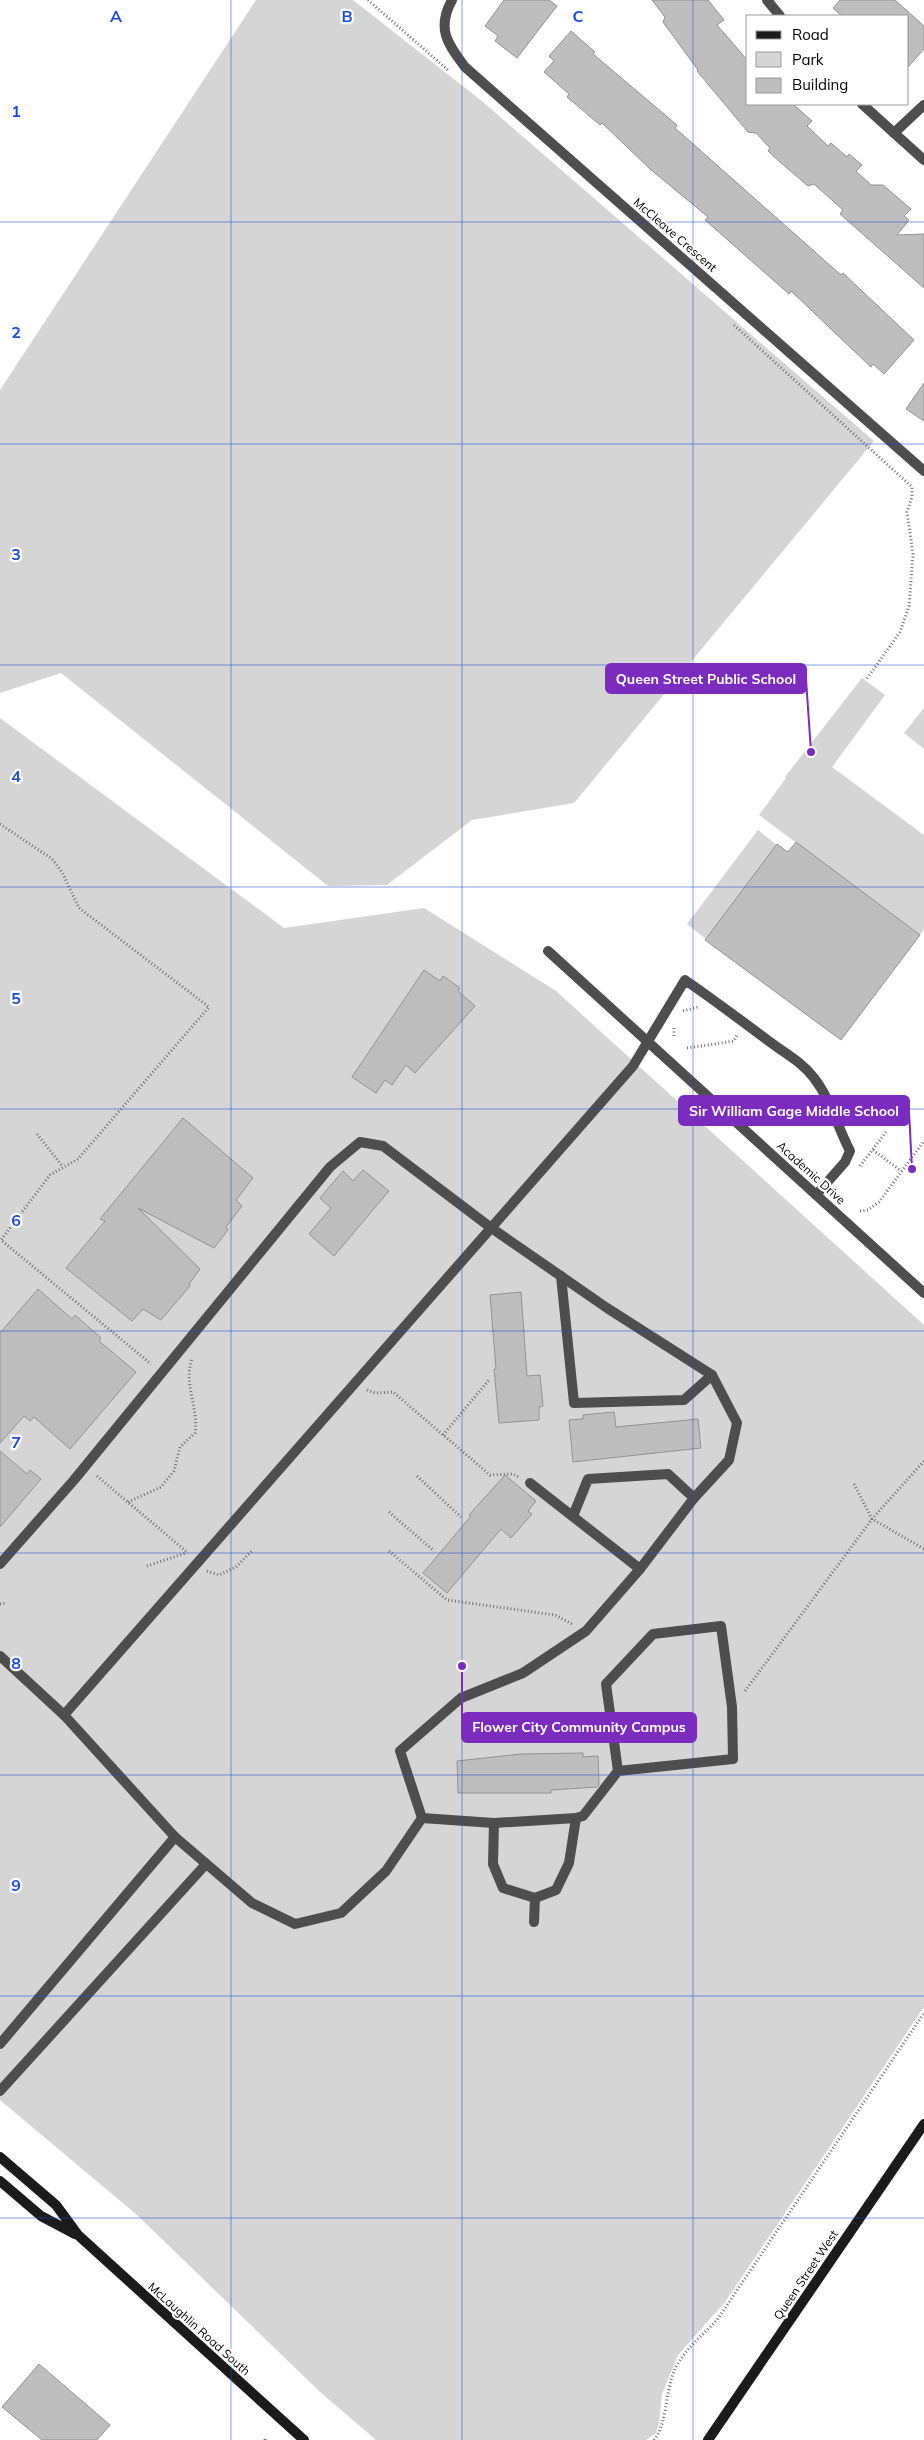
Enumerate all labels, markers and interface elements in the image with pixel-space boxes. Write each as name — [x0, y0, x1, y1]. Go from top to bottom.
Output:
text: A — [110, 6, 122, 26]
text: B — [341, 6, 353, 26]
text: C — [573, 6, 584, 26]
legend — [746, 15, 909, 105]
text: Road — [792, 25, 829, 44]
text: Park — [792, 50, 824, 69]
text: Building — [792, 75, 848, 94]
text: 1 — [11, 101, 21, 121]
street label: McCleave Crescent — [631, 194, 720, 275]
text: 2 — [11, 322, 21, 342]
text: 3 — [11, 544, 21, 564]
callout: Queen Street Public School — [606, 664, 806, 693]
text: Queen Street Public School — [616, 670, 796, 688]
text: 4 — [11, 766, 21, 786]
text: 5 — [11, 988, 21, 1008]
callout: Sir William Gage Middle School — [679, 1096, 909, 1125]
text: Sir William Gage Middle School — [689, 1102, 899, 1120]
street label: Academic Drive — [774, 1138, 849, 1207]
text: 6 — [11, 1210, 21, 1230]
text: 7 — [11, 1432, 21, 1452]
text: 8 — [11, 1653, 21, 1673]
callout: Flower City Community Campus — [462, 1713, 696, 1742]
text: Flower City Community Campus — [472, 1718, 686, 1736]
text: 9 — [11, 1875, 21, 1895]
street label: Queen Street West — [770, 2227, 841, 2322]
street label: McLaughlin Road South — [145, 2279, 253, 2378]

